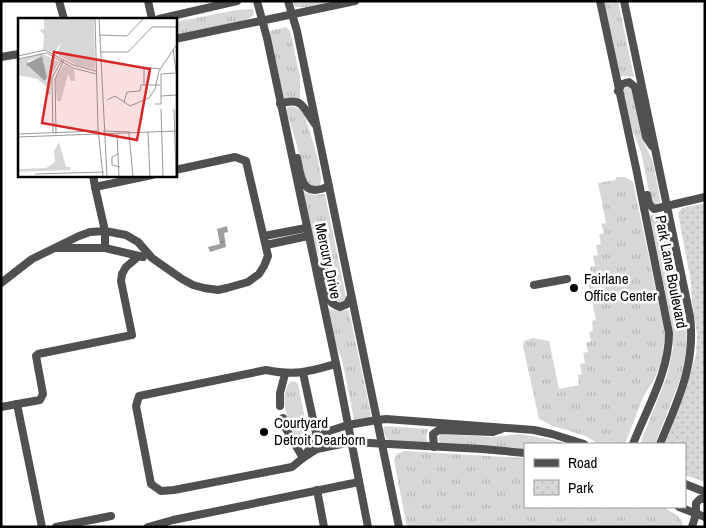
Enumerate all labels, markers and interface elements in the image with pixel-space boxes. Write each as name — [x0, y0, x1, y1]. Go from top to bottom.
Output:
inset map — [18, 18, 176, 176]
street label: Park Lane Boulevard — [650, 214, 693, 330]
street label: Mercury Drive — [310, 221, 347, 301]
place label: Fairlane Office Center — [584, 268, 657, 306]
marker: Fairlane Office Center — [568, 282, 580, 294]
place label: Courtyard Detroit Dearborn — [274, 412, 366, 450]
marker: Courtyard Detroit Dearborn — [258, 426, 270, 438]
legend — [524, 443, 686, 508]
text: Road — [568, 452, 597, 473]
text: Park — [568, 477, 594, 498]

